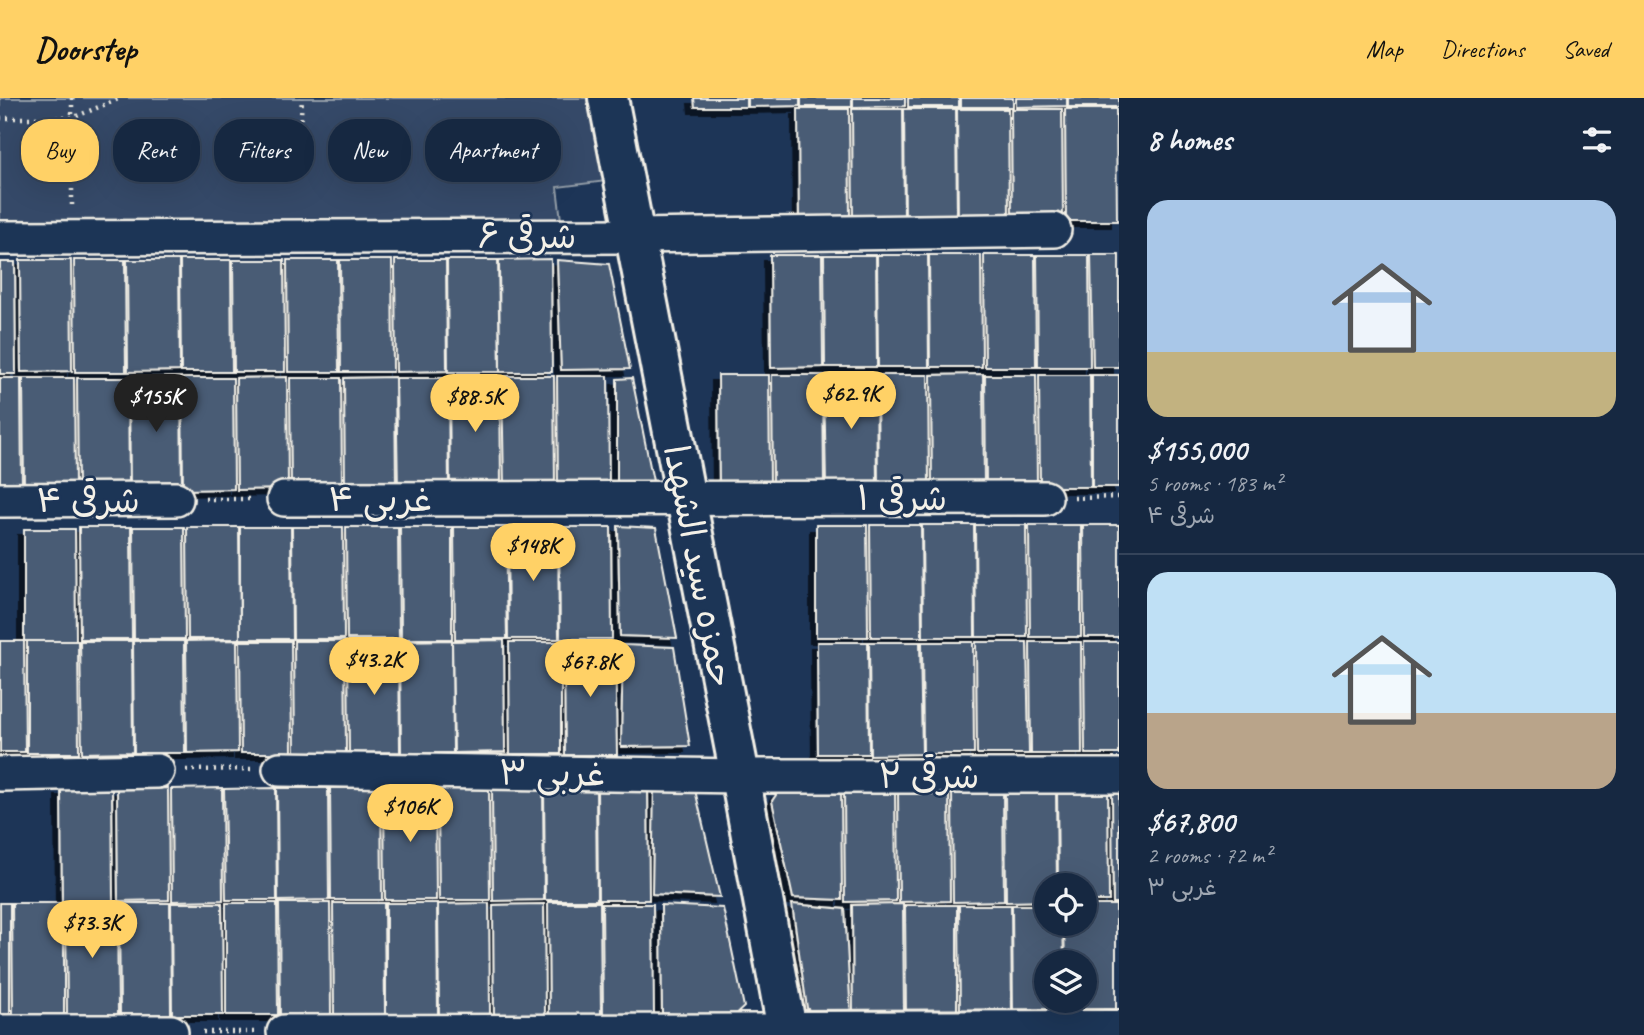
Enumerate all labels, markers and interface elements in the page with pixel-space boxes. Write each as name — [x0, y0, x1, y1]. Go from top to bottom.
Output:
text: Doorstep — [35, 28, 136, 70]
text: Map — [1366, 34, 1403, 64]
text: Directions — [1441, 34, 1524, 64]
text: Saved — [1562, 34, 1609, 64]
chip: Buy — [21, 119, 99, 182]
chip: Rent — [113, 119, 200, 182]
chip: Filters — [214, 119, 314, 182]
chip: New — [328, 119, 411, 182]
chip: Apartment — [425, 119, 561, 182]
text: 8 homes — [1147, 121, 1232, 159]
icon: filters — [1578, 121, 1616, 159]
street label: ۶ شرقی — [478, 214, 576, 259]
icon: home — [1319, 245, 1445, 371]
pin: $62.9K — [794, 372, 908, 431]
pin: $155K — [107, 374, 205, 434]
pin: $88.5K — [418, 374, 532, 434]
text: $62.9K — [822, 379, 880, 408]
text: $155K — [130, 382, 182, 411]
text: $88.5K — [446, 382, 504, 411]
text: $155,000 — [1147, 431, 1246, 469]
street label: حمزه سید الشهدا — [653, 441, 744, 691]
text: 5 rooms · 183 m² — [1147, 469, 1282, 498]
street label: ۱ شرقی — [857, 476, 947, 521]
street label: ۴ غربی — [328, 477, 432, 522]
street label: ۴ شرقی — [36, 478, 140, 523]
text: ۴ شرقی — [1147, 501, 1215, 530]
pin: $148K — [484, 524, 582, 583]
text: $148K — [506, 531, 560, 560]
icon: home — [1319, 617, 1445, 743]
pin: $43.2K — [317, 638, 431, 697]
pin: $67.8K — [533, 640, 647, 699]
text: $43.2K — [345, 645, 403, 674]
text: $67.8K — [561, 647, 619, 676]
street label: ۳ غربی — [499, 750, 605, 797]
street label: ۲ شرقی — [879, 754, 979, 799]
pin: $106K — [361, 784, 459, 844]
text: $106K — [383, 792, 437, 821]
text: $67,800 — [1147, 803, 1234, 841]
text: 2 rooms · 72 m² — [1147, 841, 1271, 870]
map controls — [1034, 873, 1097, 1013]
button: locate — [1034, 873, 1097, 936]
text: ۳ غربی — [1147, 873, 1217, 902]
pin: $73.3K — [35, 900, 149, 960]
text: $73.3K — [63, 908, 121, 937]
button: layers — [1034, 950, 1097, 1013]

